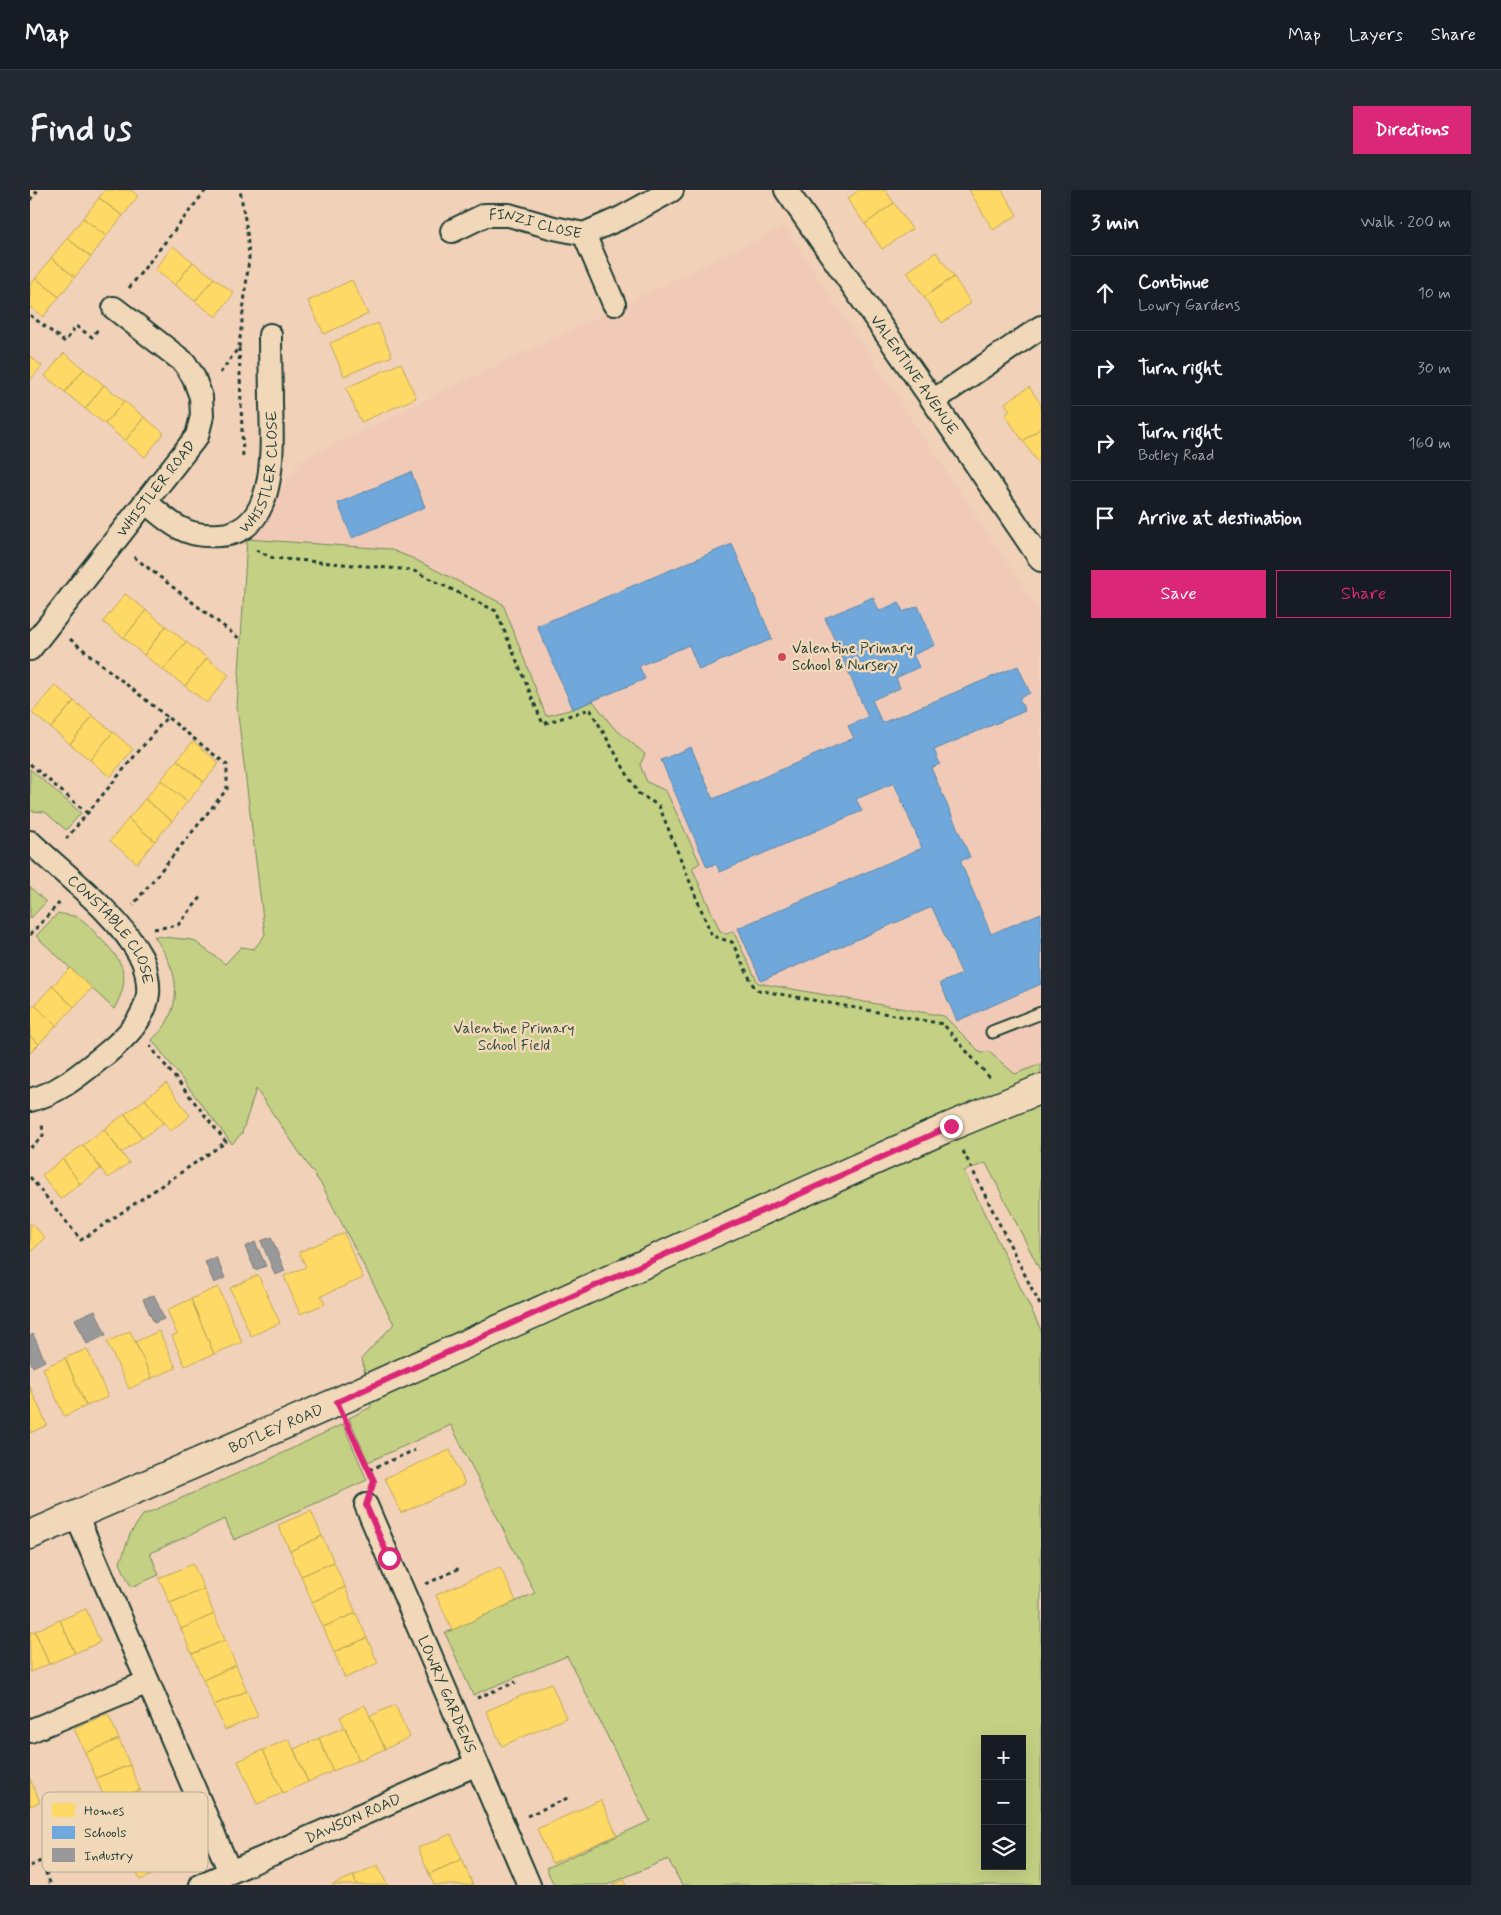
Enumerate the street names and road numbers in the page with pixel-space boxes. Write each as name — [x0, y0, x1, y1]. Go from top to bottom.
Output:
street label: FINZI CLOSE — [489, 205, 583, 244]
street label: VALENTINE AVENUE — [865, 311, 962, 440]
street label: WHISTLER CLOSE — [235, 410, 283, 538]
street label: WHISTLER ROAD — [113, 437, 201, 542]
street label: CONSTABLE CLOSE — [63, 871, 157, 986]
street label: BOTLEY ROAD — [226, 1400, 327, 1459]
street label: LOWRY GARDENS — [412, 1633, 481, 1757]
street label: DAWSON ROAD — [302, 1789, 405, 1849]

